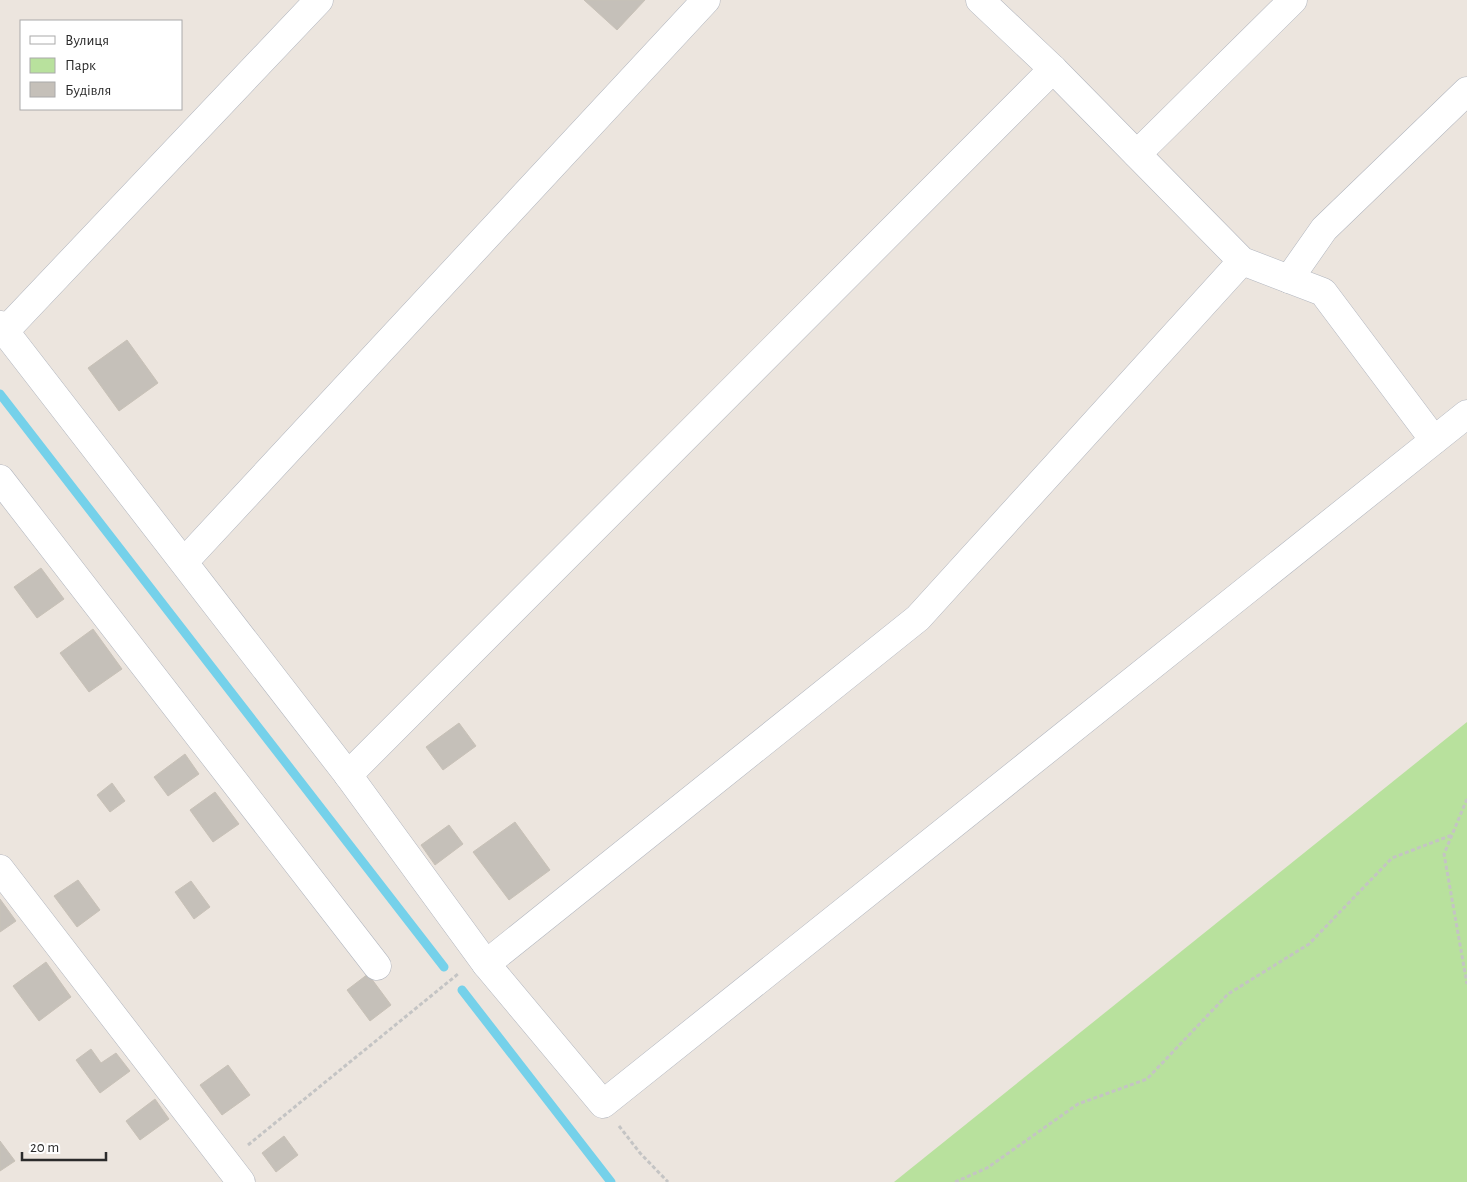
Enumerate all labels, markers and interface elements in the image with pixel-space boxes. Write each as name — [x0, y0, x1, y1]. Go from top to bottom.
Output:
legend — [20, 20, 182, 110]
text: Вулиця — [65, 33, 109, 48]
text: Парк — [65, 58, 96, 73]
text: Будівля — [65, 83, 111, 98]
scale bar — [22, 1130, 106, 1162]
text: 20 m — [30, 1140, 59, 1155]

